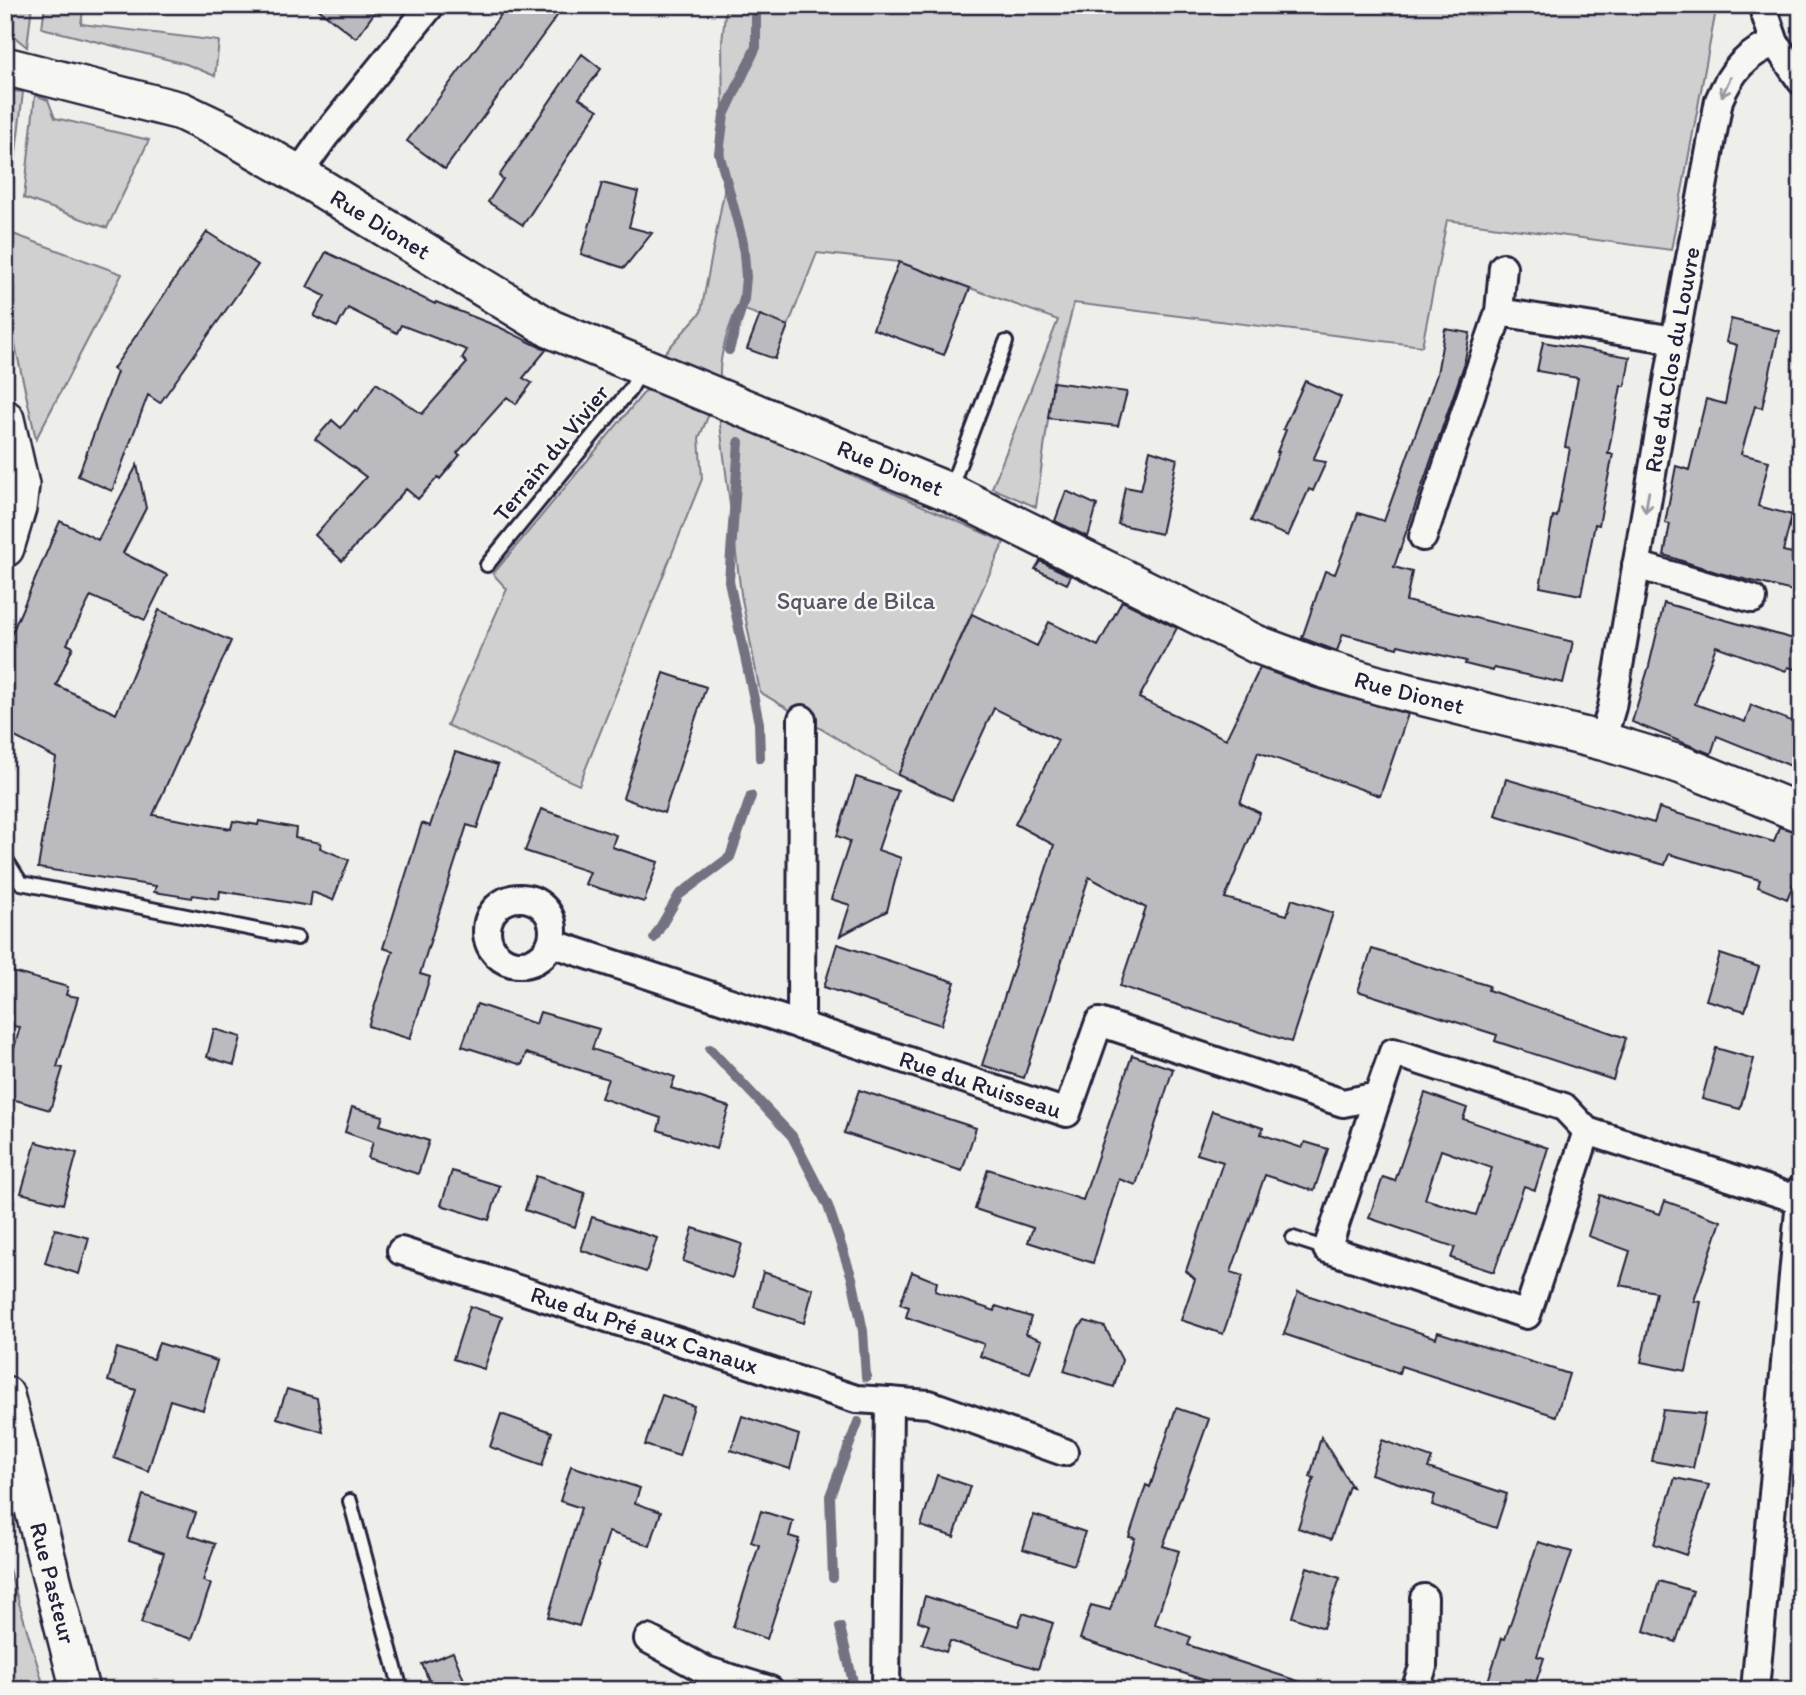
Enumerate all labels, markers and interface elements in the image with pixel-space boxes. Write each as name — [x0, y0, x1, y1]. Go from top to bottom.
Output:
one-way arrow — [1718, 76, 1732, 97]
street label: Rue Dionet — [325, 182, 436, 266]
street label: Rue du Clos du Louvre — [1638, 244, 1706, 475]
street label: Terrain du Vivier — [486, 378, 615, 527]
street label: Rue Dionet — [833, 433, 948, 502]
one-way arrow — [1640, 490, 1653, 513]
park label: Square de Bilca — [777, 586, 936, 615]
street label: Rue Dionet — [1351, 664, 1467, 720]
street label: Rue du Ruisseau — [896, 1044, 1065, 1124]
street label: Rue du Pré aux Canaux — [527, 1279, 762, 1380]
street label: Rue Pasteur — [24, 1519, 83, 1647]

